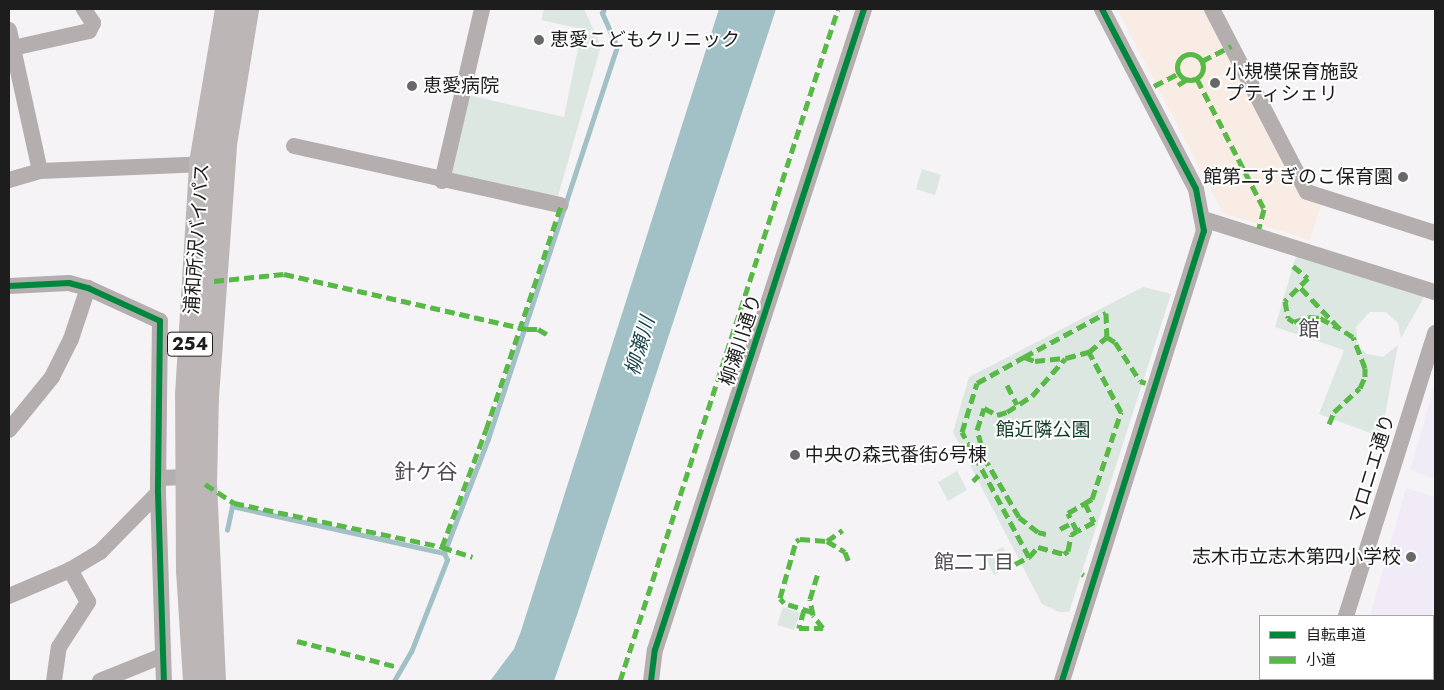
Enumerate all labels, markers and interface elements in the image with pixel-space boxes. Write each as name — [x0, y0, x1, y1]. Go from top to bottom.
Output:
place label: 恵愛こどもクリニック — [550, 29, 740, 51]
marker: 恵愛こどもクリニック — [532, 33, 546, 47]
place label: 小規模保育施設 プティシェリ — [1225, 61, 1358, 105]
place label: 恵愛病院 — [423, 75, 499, 97]
marker: 小規模保育施設 プティシェリ — [1209, 77, 1221, 89]
marker: 恵愛病院 — [405, 79, 419, 93]
street label: 浦和所沢バイパス — [180, 162, 214, 316]
place label: 館第二すぎのこ保育園 — [1203, 166, 1393, 188]
marker: 館第二すぎのこ保育園 — [1397, 171, 1409, 183]
street label: 柳瀬川通り — [715, 291, 767, 389]
water label: 柳瀬川 — [620, 314, 660, 378]
district label: 館 — [1299, 316, 1319, 342]
road number: 254 — [166, 328, 214, 359]
street label: マロニエ通り — [1344, 411, 1400, 527]
park label: 館近隣公園 — [996, 419, 1090, 441]
place label: 中央の森弐番街6号棟 — [805, 444, 987, 466]
marker: 中央の森弐番街6号棟 — [789, 449, 801, 461]
district label: 針ケ谷 — [395, 459, 457, 485]
place label: 志木市立志木第四小学校 — [1192, 546, 1401, 568]
district label: 館二丁目 — [934, 550, 1014, 574]
marker: 志木市立志木第四小学校 — [1405, 551, 1417, 563]
legend — [1259, 615, 1434, 680]
text: 自転車道 — [1306, 624, 1366, 646]
text: 小道 — [1306, 649, 1336, 671]

